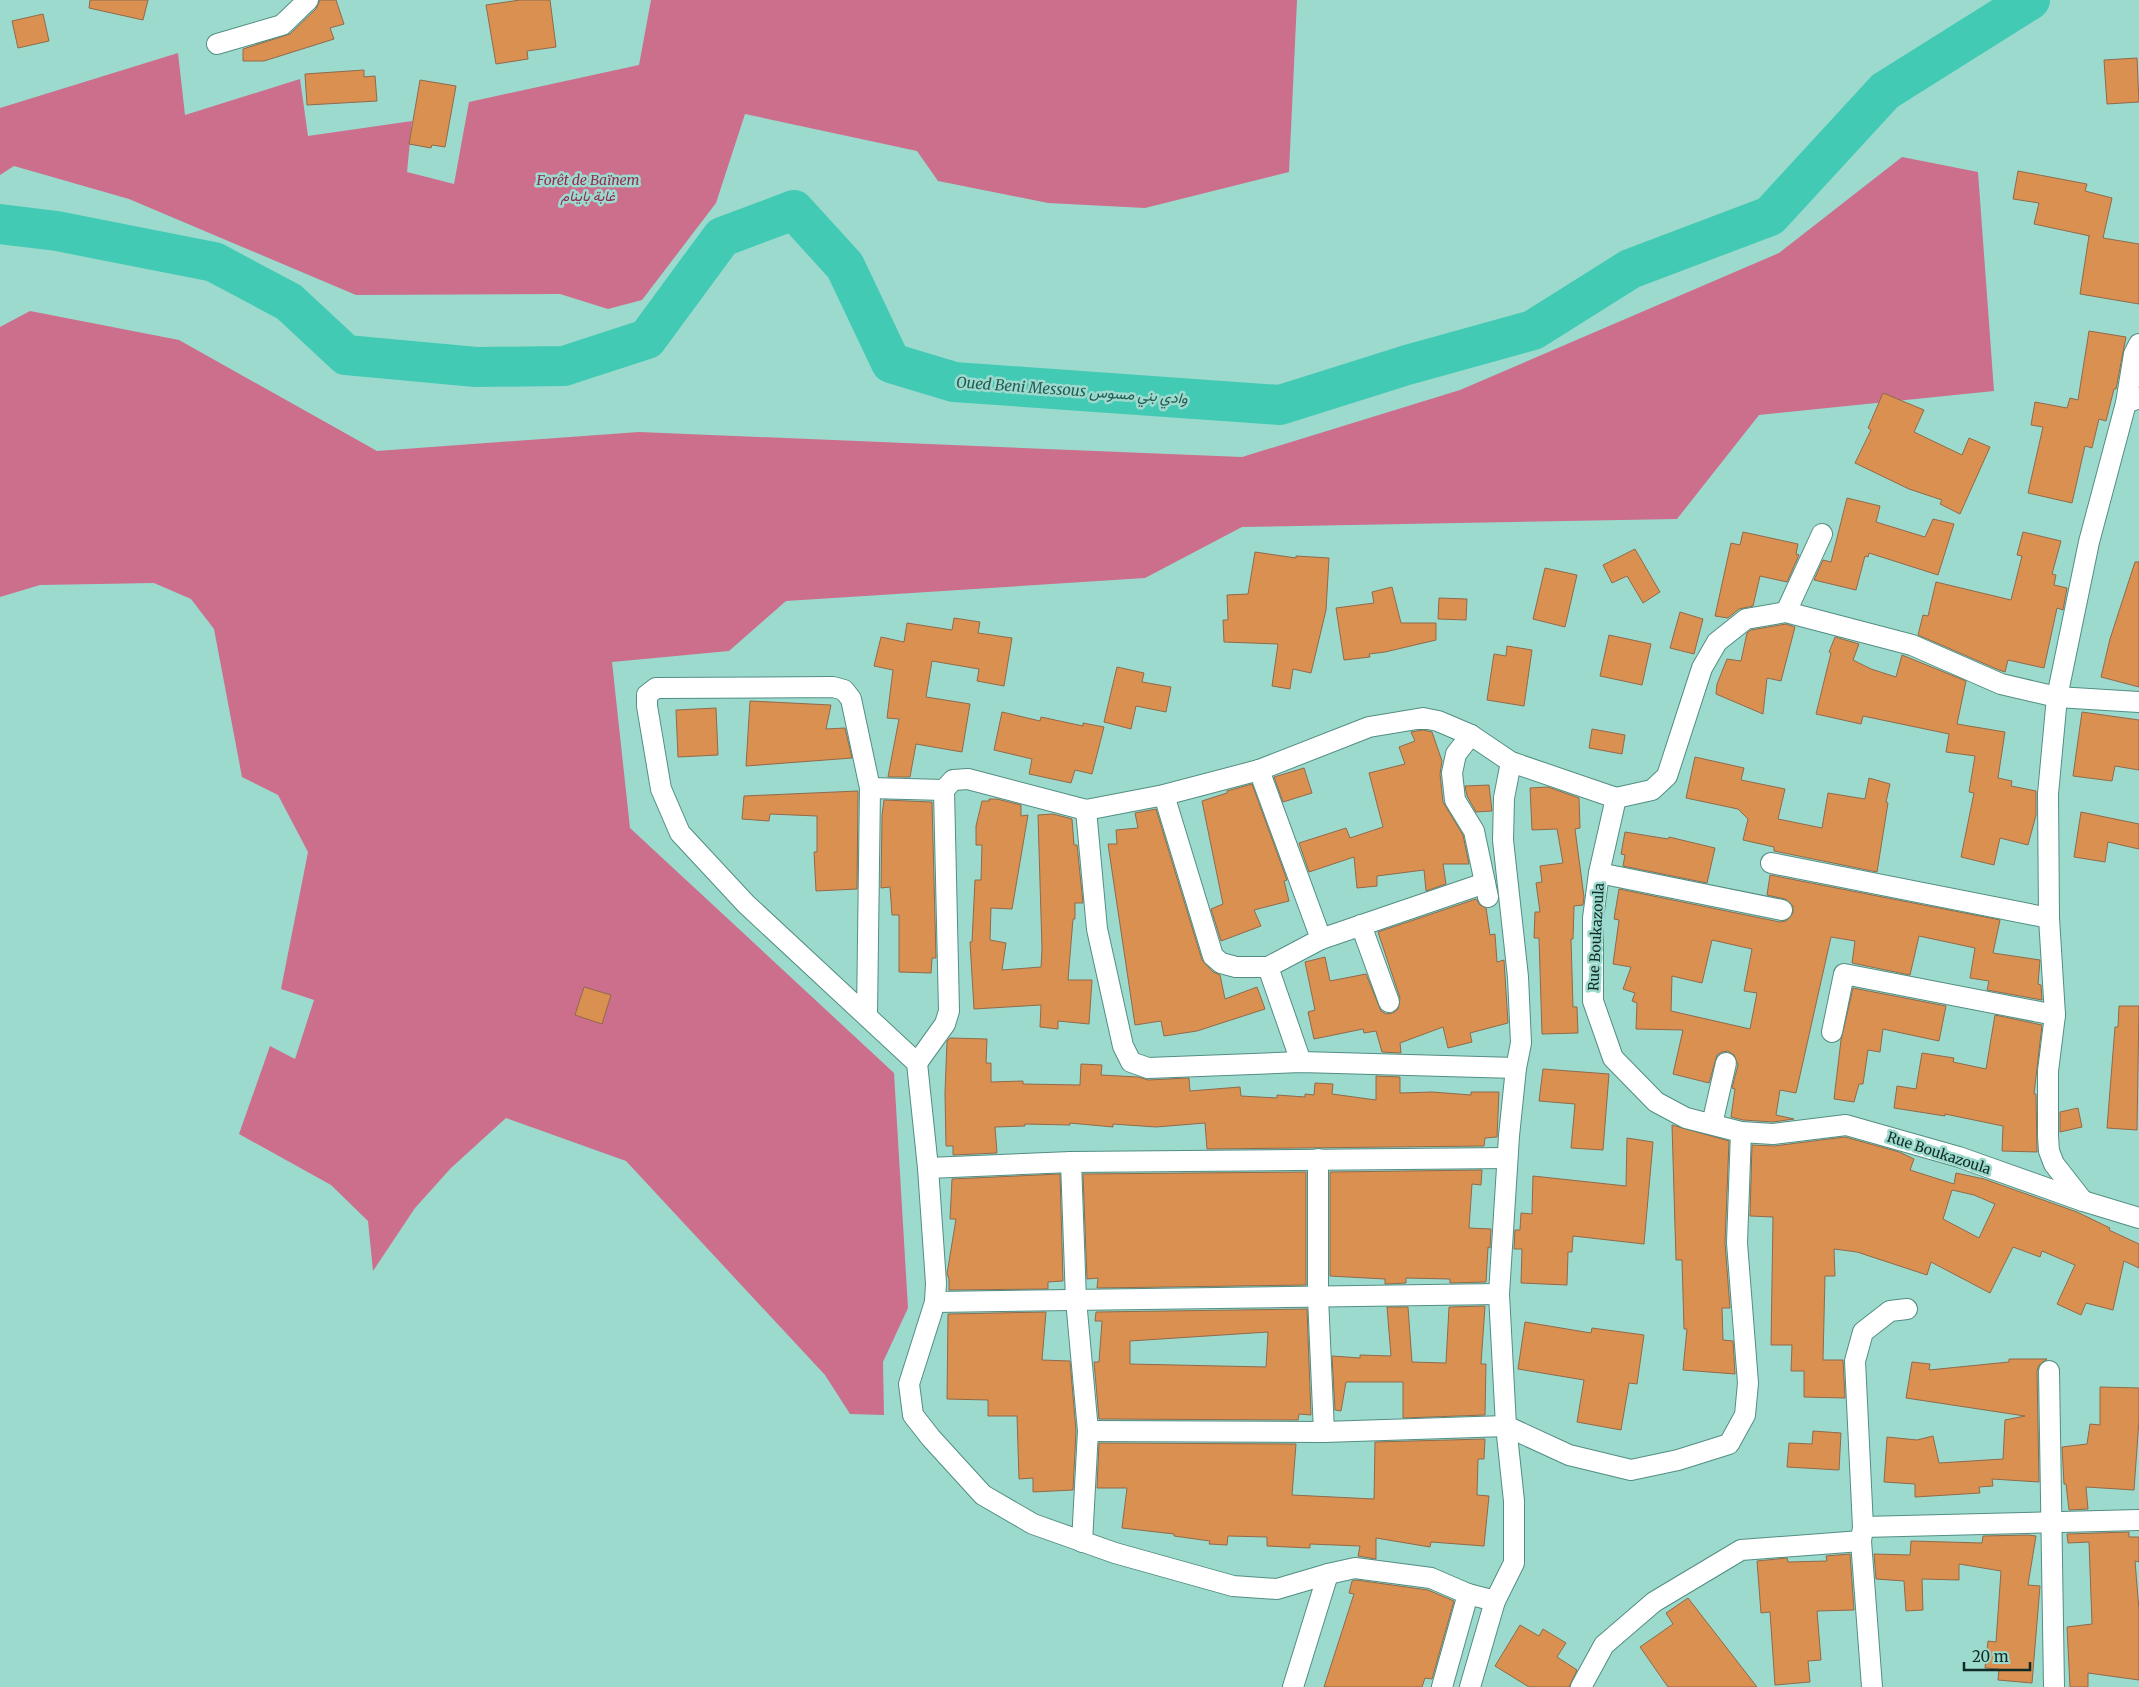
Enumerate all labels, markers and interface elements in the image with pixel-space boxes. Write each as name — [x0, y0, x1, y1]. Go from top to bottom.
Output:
park label: Forêt de Baïnem غابة باينام — [536, 171, 640, 206]
water label: Oued Beni Messous وادي بني مسوس — [955, 372, 1189, 411]
street label: Rue Boukazoula — [1584, 882, 1608, 991]
street label: Rue Boukazoula — [1885, 1128, 1994, 1178]
scale bar — [1964, 1640, 2030, 1672]
text: 20 m — [1972, 1647, 2009, 1666]

